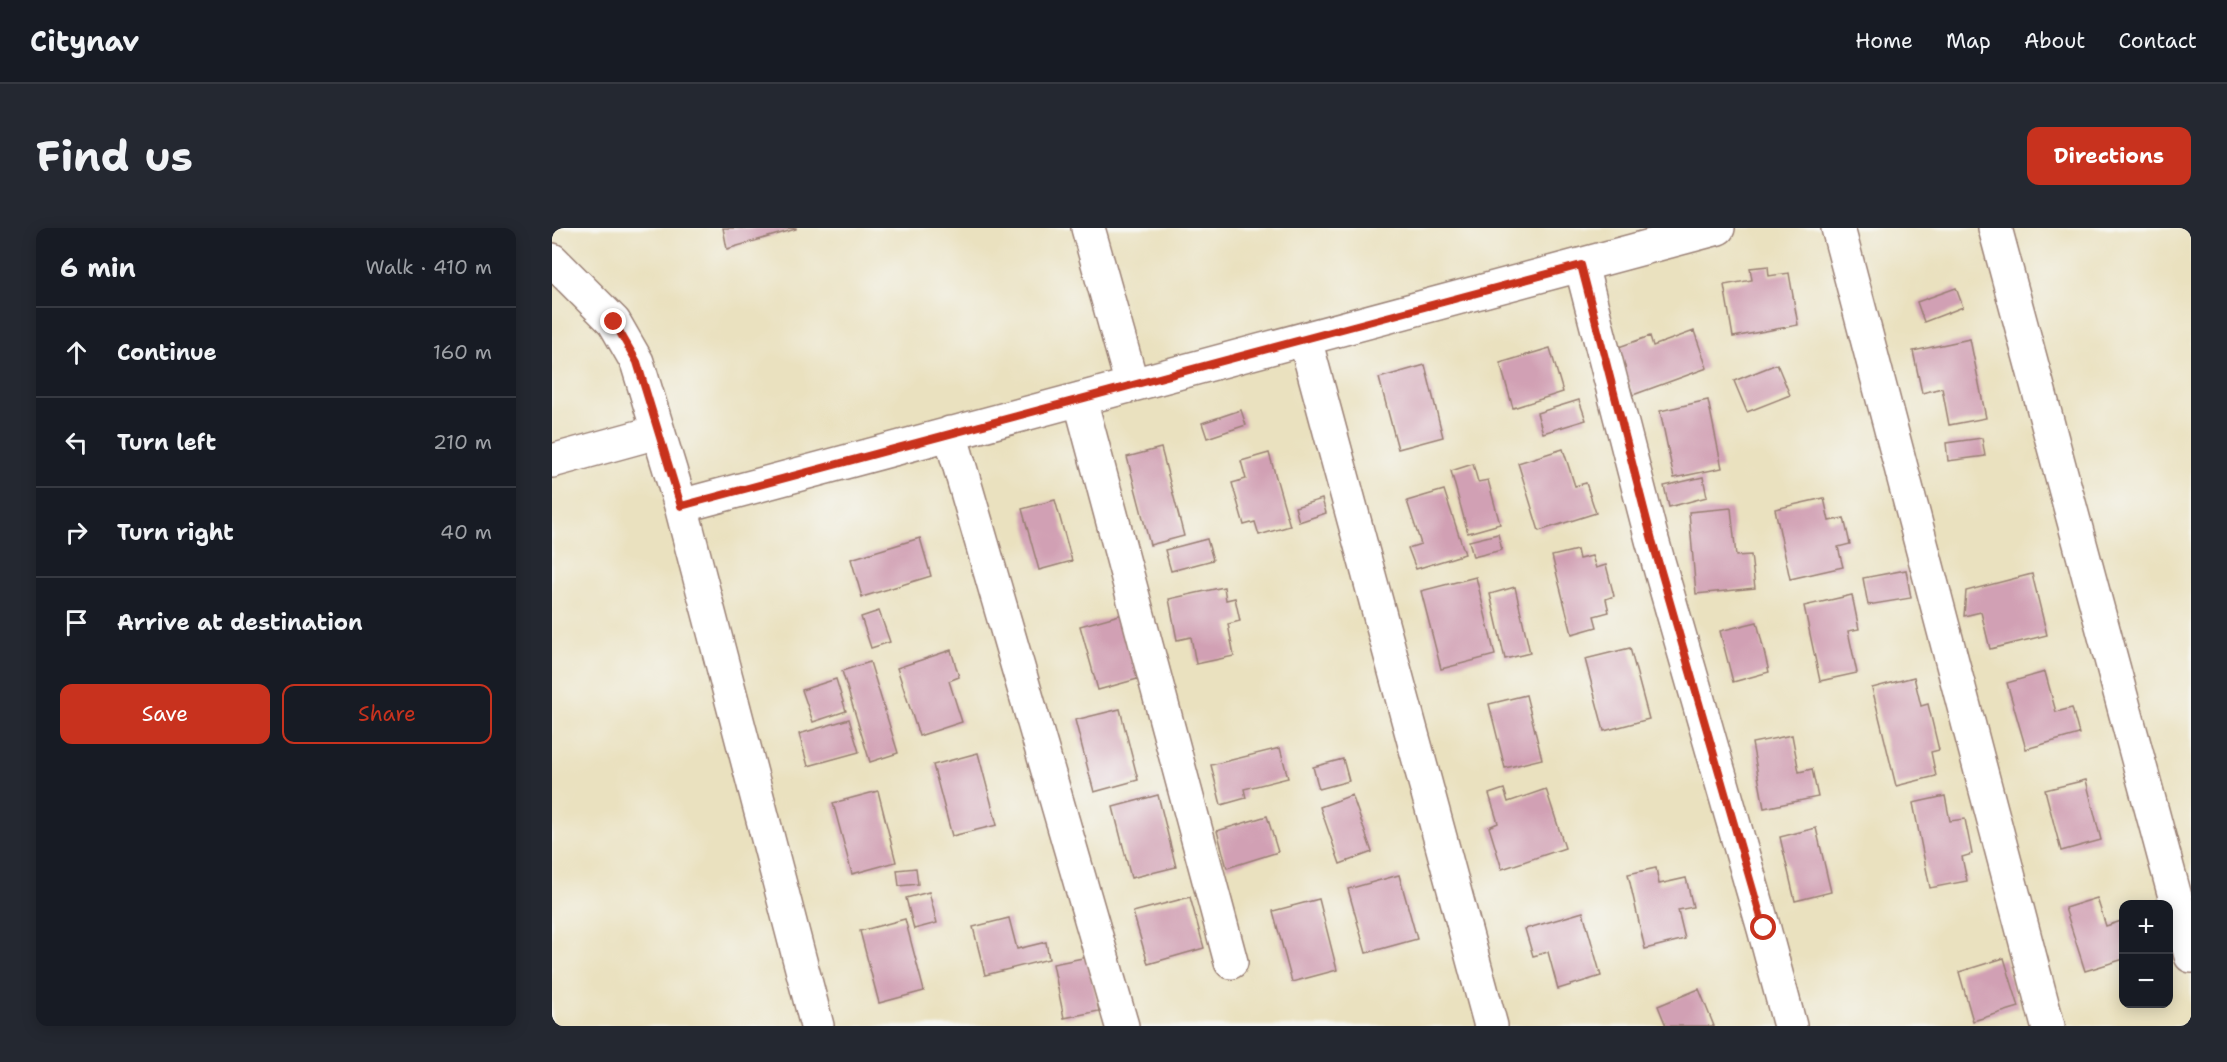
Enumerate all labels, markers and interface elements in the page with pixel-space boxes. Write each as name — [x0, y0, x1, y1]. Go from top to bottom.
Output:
text: Citynav — [30, 22, 139, 60]
text: Home — [1855, 27, 1913, 55]
text: Map — [1946, 27, 1991, 55]
text: About — [2024, 27, 2085, 55]
text: Contact — [2118, 27, 2197, 55]
button: Directions — [2027, 127, 2191, 185]
text: Find us — [36, 128, 193, 184]
text: 6 min — [60, 250, 136, 285]
text: Walk · 410 m — [366, 254, 492, 280]
route end — [600, 308, 626, 334]
icon: ahead — [60, 336, 93, 369]
text: Continue — [117, 338, 217, 367]
text: 160 m — [433, 339, 492, 365]
icon: left — [60, 426, 93, 459]
text: Turn left — [117, 428, 216, 457]
text: 210 m — [433, 429, 492, 455]
icon: right — [60, 516, 93, 549]
text: Turn right — [117, 518, 234, 547]
text: 40 m — [440, 519, 492, 545]
icon: arrive — [60, 606, 93, 639]
text: Arrive at destination — [117, 608, 363, 637]
button: Save — [60, 684, 270, 744]
button: Share — [282, 684, 492, 744]
map controls — [2119, 900, 2173, 1008]
button: + — [2119, 900, 2173, 954]
route start — [1750, 914, 1776, 940]
button: − — [2119, 954, 2173, 1008]

